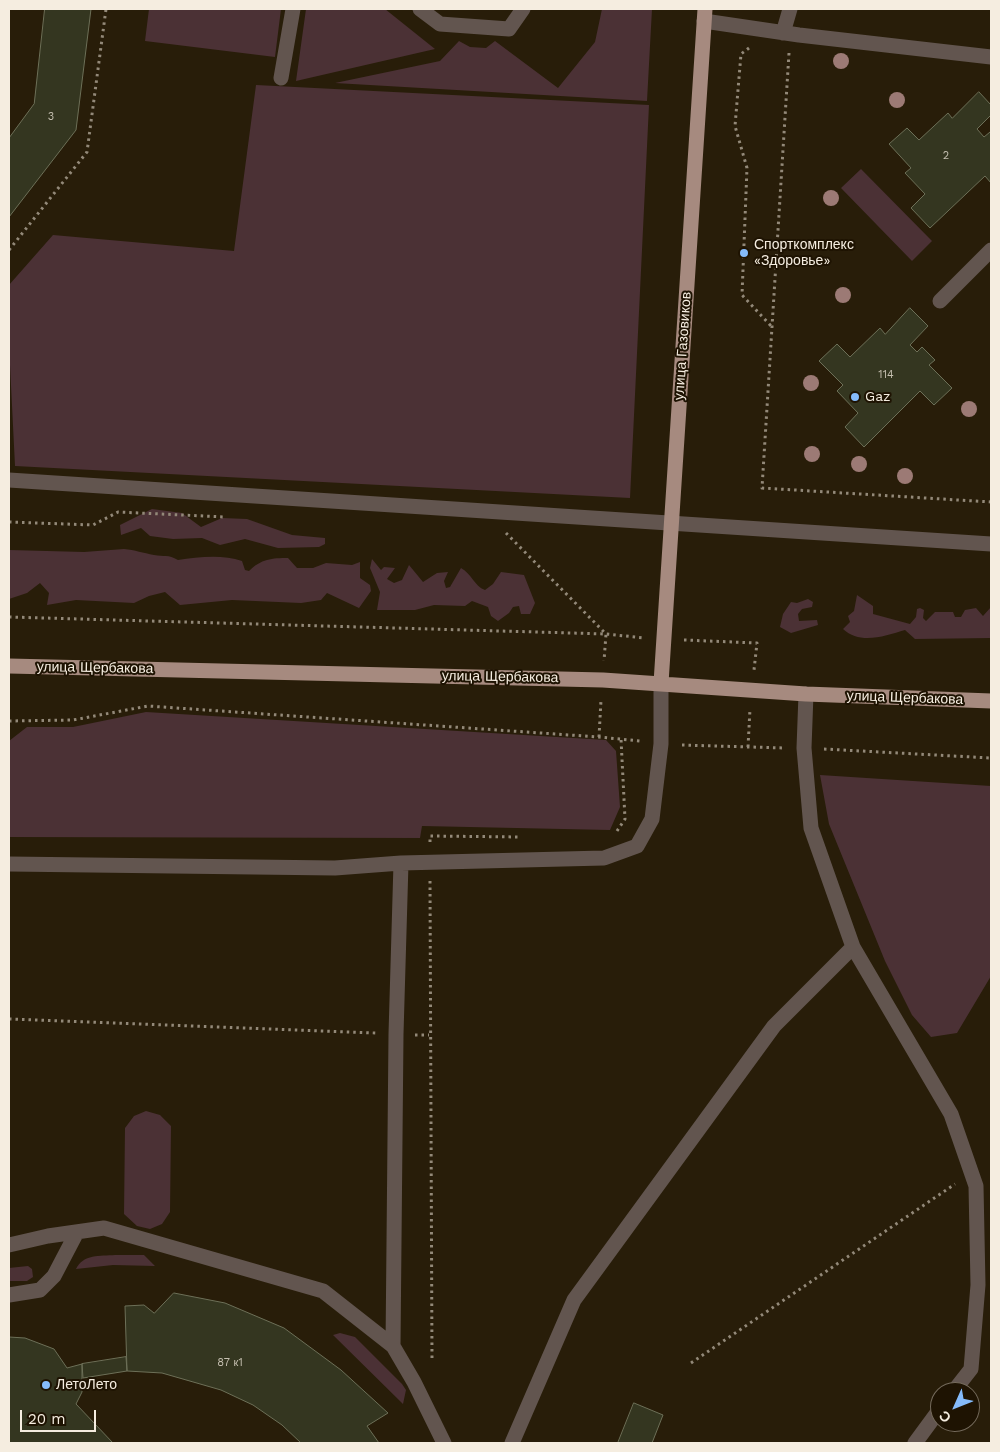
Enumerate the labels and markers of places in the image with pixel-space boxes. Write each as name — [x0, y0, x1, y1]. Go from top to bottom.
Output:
place label: Спорткомплекс «Здоровье» — [754, 237, 854, 270]
marker: Спорткомплекс «Здоровье» — [738, 247, 750, 259]
place label: Gaz — [865, 389, 891, 405]
marker: Gaz — [849, 391, 861, 403]
place label: ЛетоЛето — [56, 1377, 117, 1393]
marker: ЛетоЛето — [40, 1379, 52, 1391]

